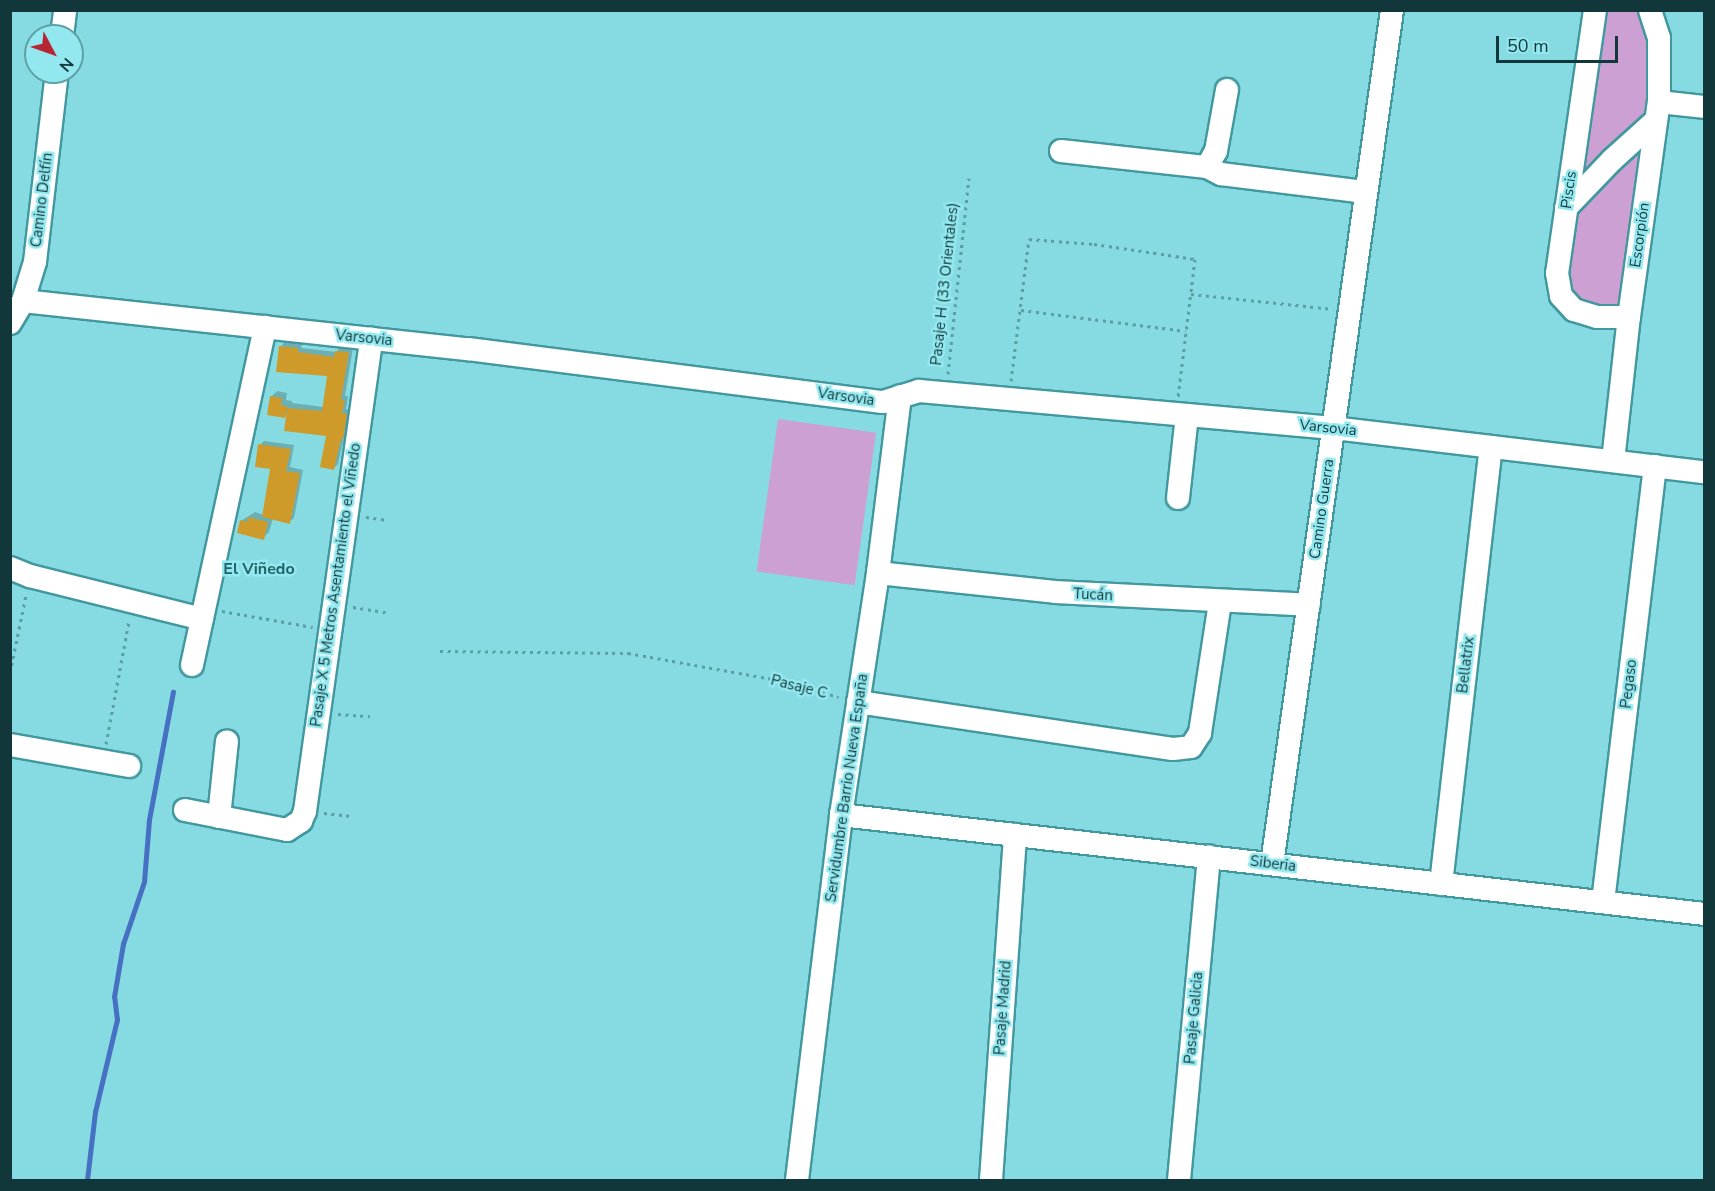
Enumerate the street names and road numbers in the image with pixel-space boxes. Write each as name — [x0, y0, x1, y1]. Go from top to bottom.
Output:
street label: Camino Delfín — [27, 152, 57, 248]
street label: Piscis — [1557, 170, 1581, 210]
street label: Escorpión — [1627, 201, 1653, 269]
street label: Pasaje H (33 Orientales) — [927, 202, 963, 366]
street label: Varsovia — [335, 326, 393, 350]
street label: Varsovia — [816, 384, 876, 410]
street label: Varsovia — [1299, 416, 1357, 440]
street label: Pasaje X 5 Metros Asentamiento el Viñedo — [307, 442, 365, 728]
street label: Camino Guerra — [1306, 458, 1338, 560]
street label: Tucán — [1073, 585, 1113, 605]
street label: Bellatrix — [1454, 636, 1478, 694]
street label: Pegaso — [1617, 658, 1641, 710]
street label: Pasaje C — [769, 671, 829, 703]
street label: Servidumbre Barrio Nueva España — [822, 673, 872, 903]
street label: Siberia — [1249, 852, 1297, 876]
street label: Pasaje Madrid — [991, 960, 1015, 1056]
street label: Pasaje Galicia — [1181, 971, 1207, 1065]

